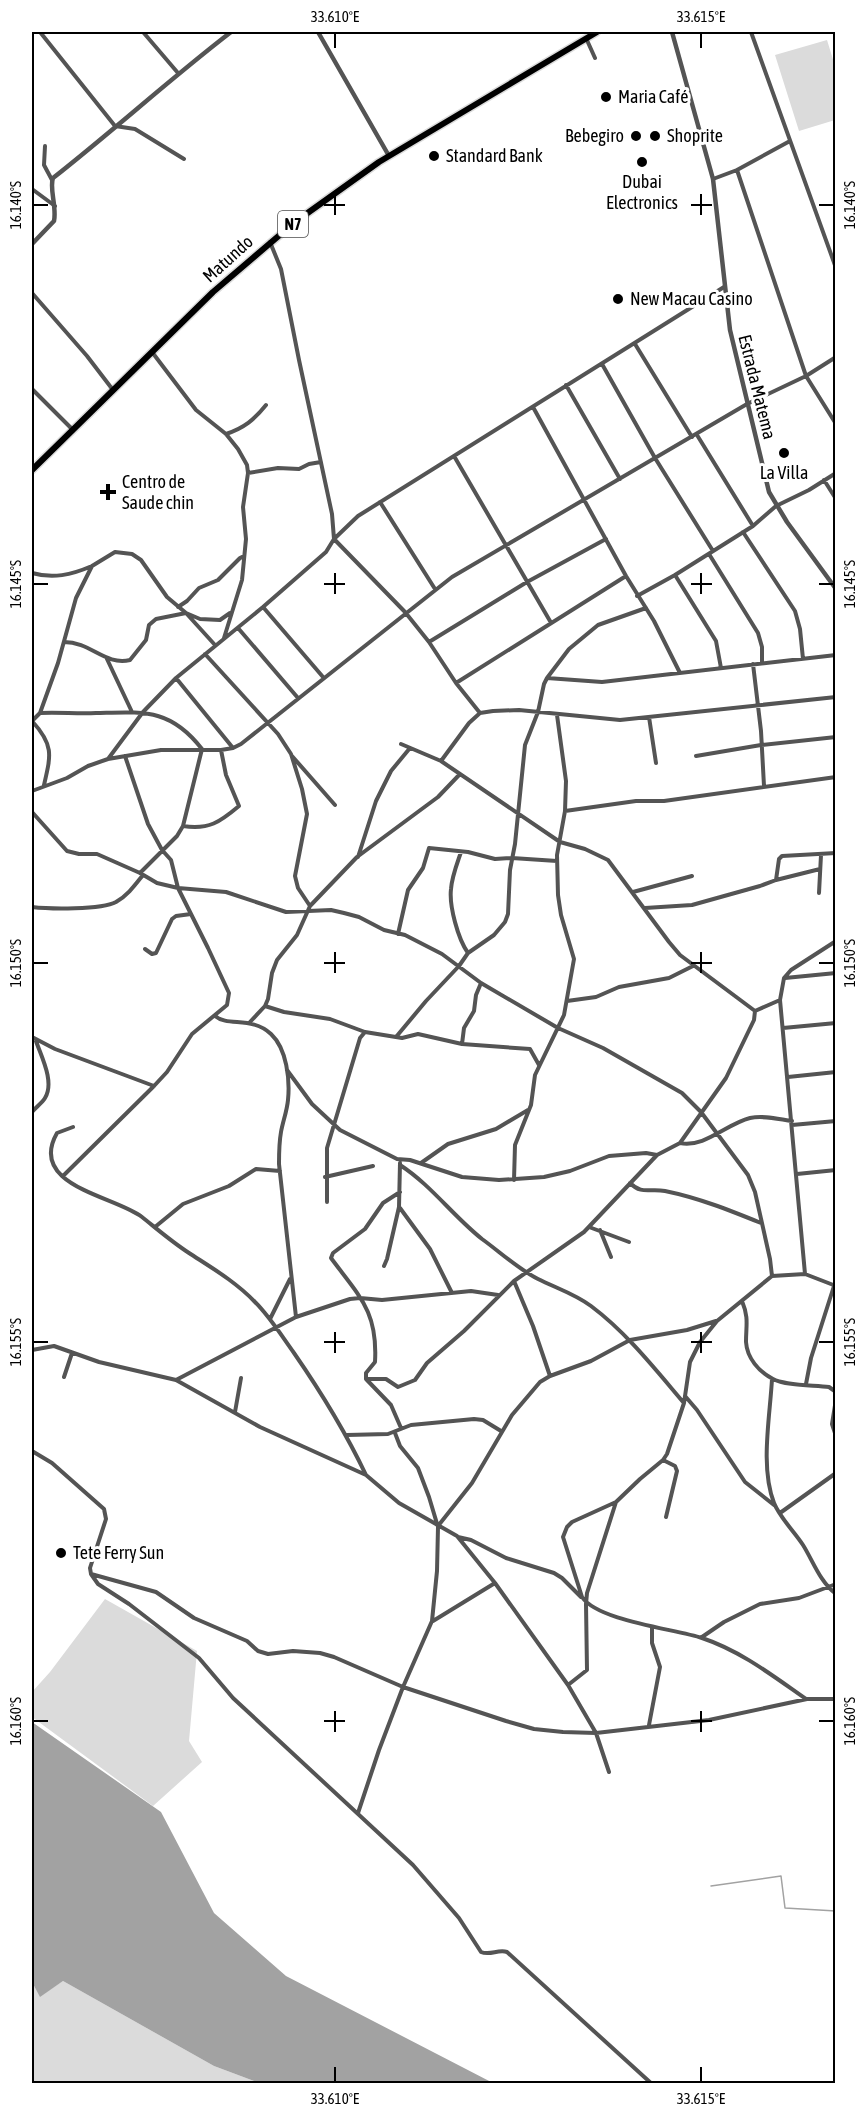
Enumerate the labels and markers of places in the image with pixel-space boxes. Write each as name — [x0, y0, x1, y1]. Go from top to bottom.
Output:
place label: Maria Café — [618, 86, 688, 107]
marker: Maria Café — [599, 90, 613, 104]
place label: Bebegiro — [565, 125, 624, 146]
place label: Shoprite — [667, 125, 723, 146]
marker: Bebegiro — [629, 129, 643, 143]
marker: Shoprite — [648, 129, 662, 143]
place label: Standard Bank — [446, 145, 543, 166]
marker: Standard Bank — [427, 149, 441, 163]
marker: Dubai Electronics — [635, 155, 649, 169]
place label: Dubai Electronics — [606, 171, 678, 213]
place label: New Macau Casino — [630, 288, 753, 309]
marker: New Macau Casino — [611, 292, 625, 306]
marker: La Villa — [777, 446, 791, 460]
place label: La Villa — [760, 462, 808, 483]
place label: Centro de Saude chin — [122, 471, 194, 513]
marker: Centro de Saude chin — [99, 483, 117, 501]
place label: Tete Ferry Sun — [73, 1542, 164, 1563]
marker: Tete Ferry Sun — [54, 1546, 68, 1560]

